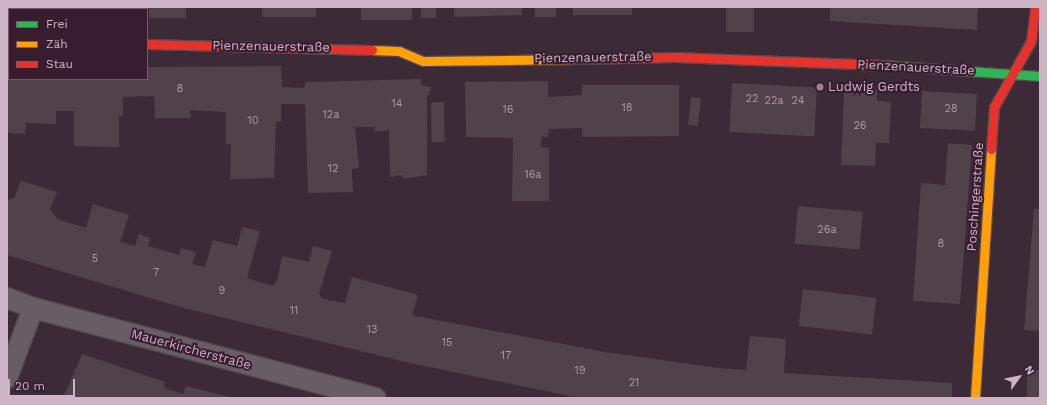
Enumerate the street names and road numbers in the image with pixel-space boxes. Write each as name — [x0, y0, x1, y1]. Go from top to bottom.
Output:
street label: Pienzenauerstraße — [212, 38, 330, 56]
street label: Pienzenauerstraße — [534, 49, 652, 67]
street label: Pienzenauerstraße — [857, 57, 975, 79]
street label: Poschingerstraße — [964, 142, 988, 252]
street label: Mauerkircherstraße — [129, 327, 253, 373]

